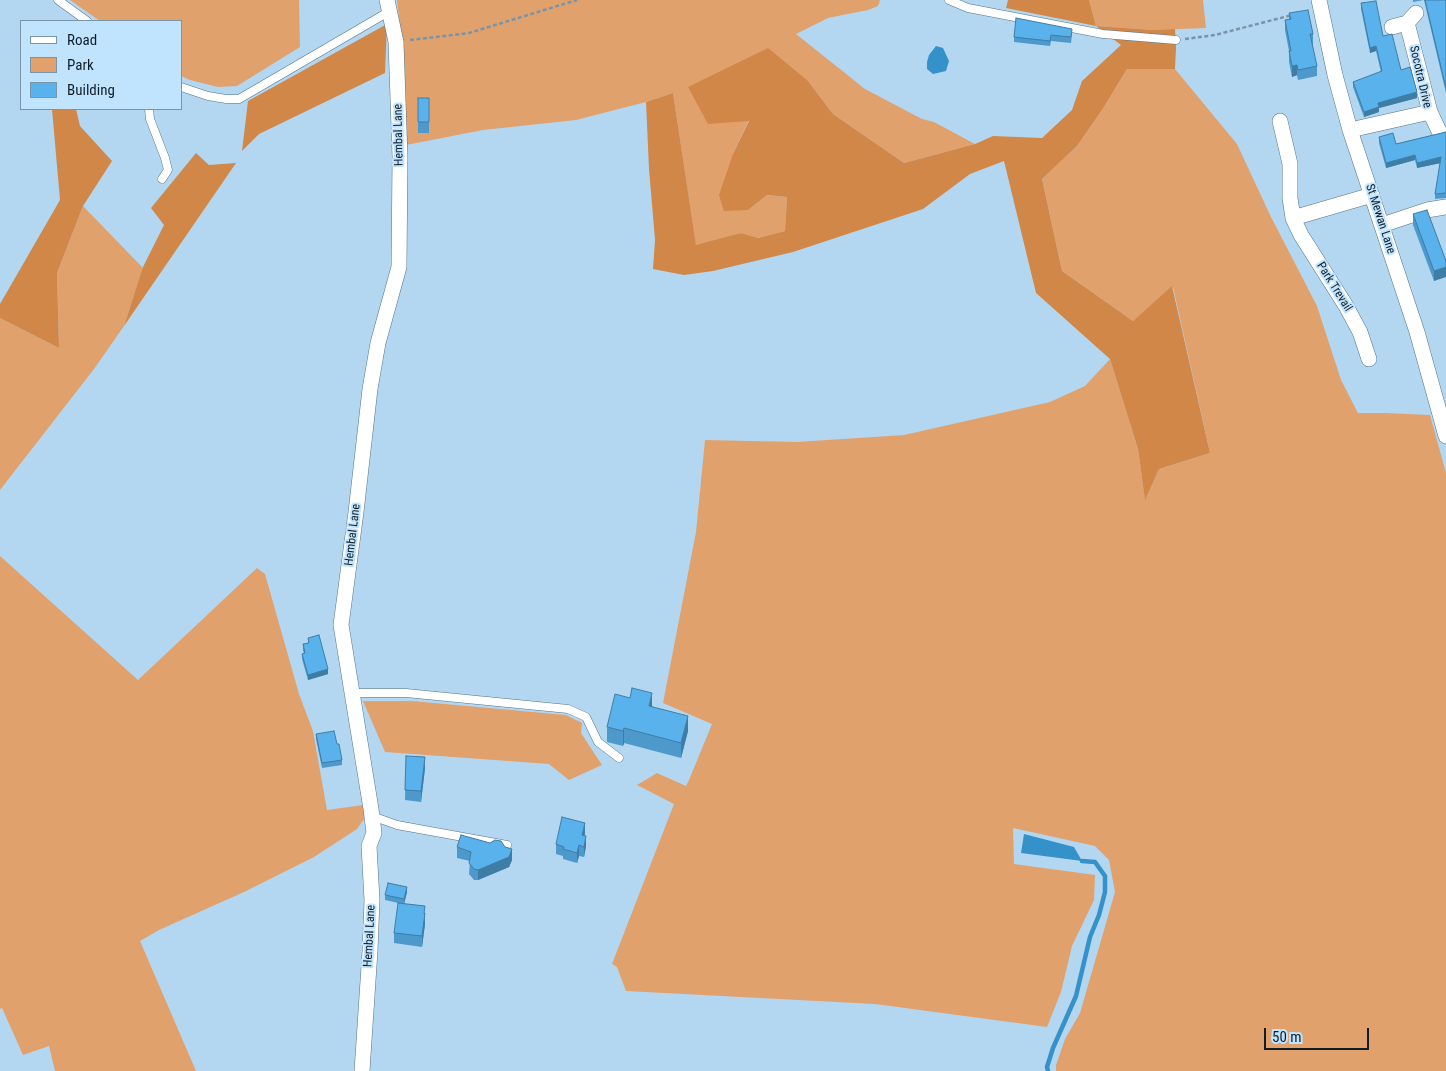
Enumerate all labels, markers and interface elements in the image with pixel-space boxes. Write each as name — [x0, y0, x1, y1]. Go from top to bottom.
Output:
legend — [20, 20, 182, 110]
text: Road — [67, 31, 97, 49]
street label: Socotra Drive — [1406, 45, 1434, 109]
text: Park — [67, 56, 94, 74]
text: Building — [67, 81, 115, 99]
street label: Hembal Lane — [391, 104, 407, 166]
street label: St Mewan Lane — [1362, 182, 1398, 256]
street label: Park Trevail — [1313, 260, 1355, 314]
street label: Hembal Lane — [342, 503, 364, 567]
street label: Hembal Lane — [361, 905, 379, 967]
scale bar — [1266, 1018, 1371, 1050]
text: 50 m — [1272, 1028, 1302, 1046]

